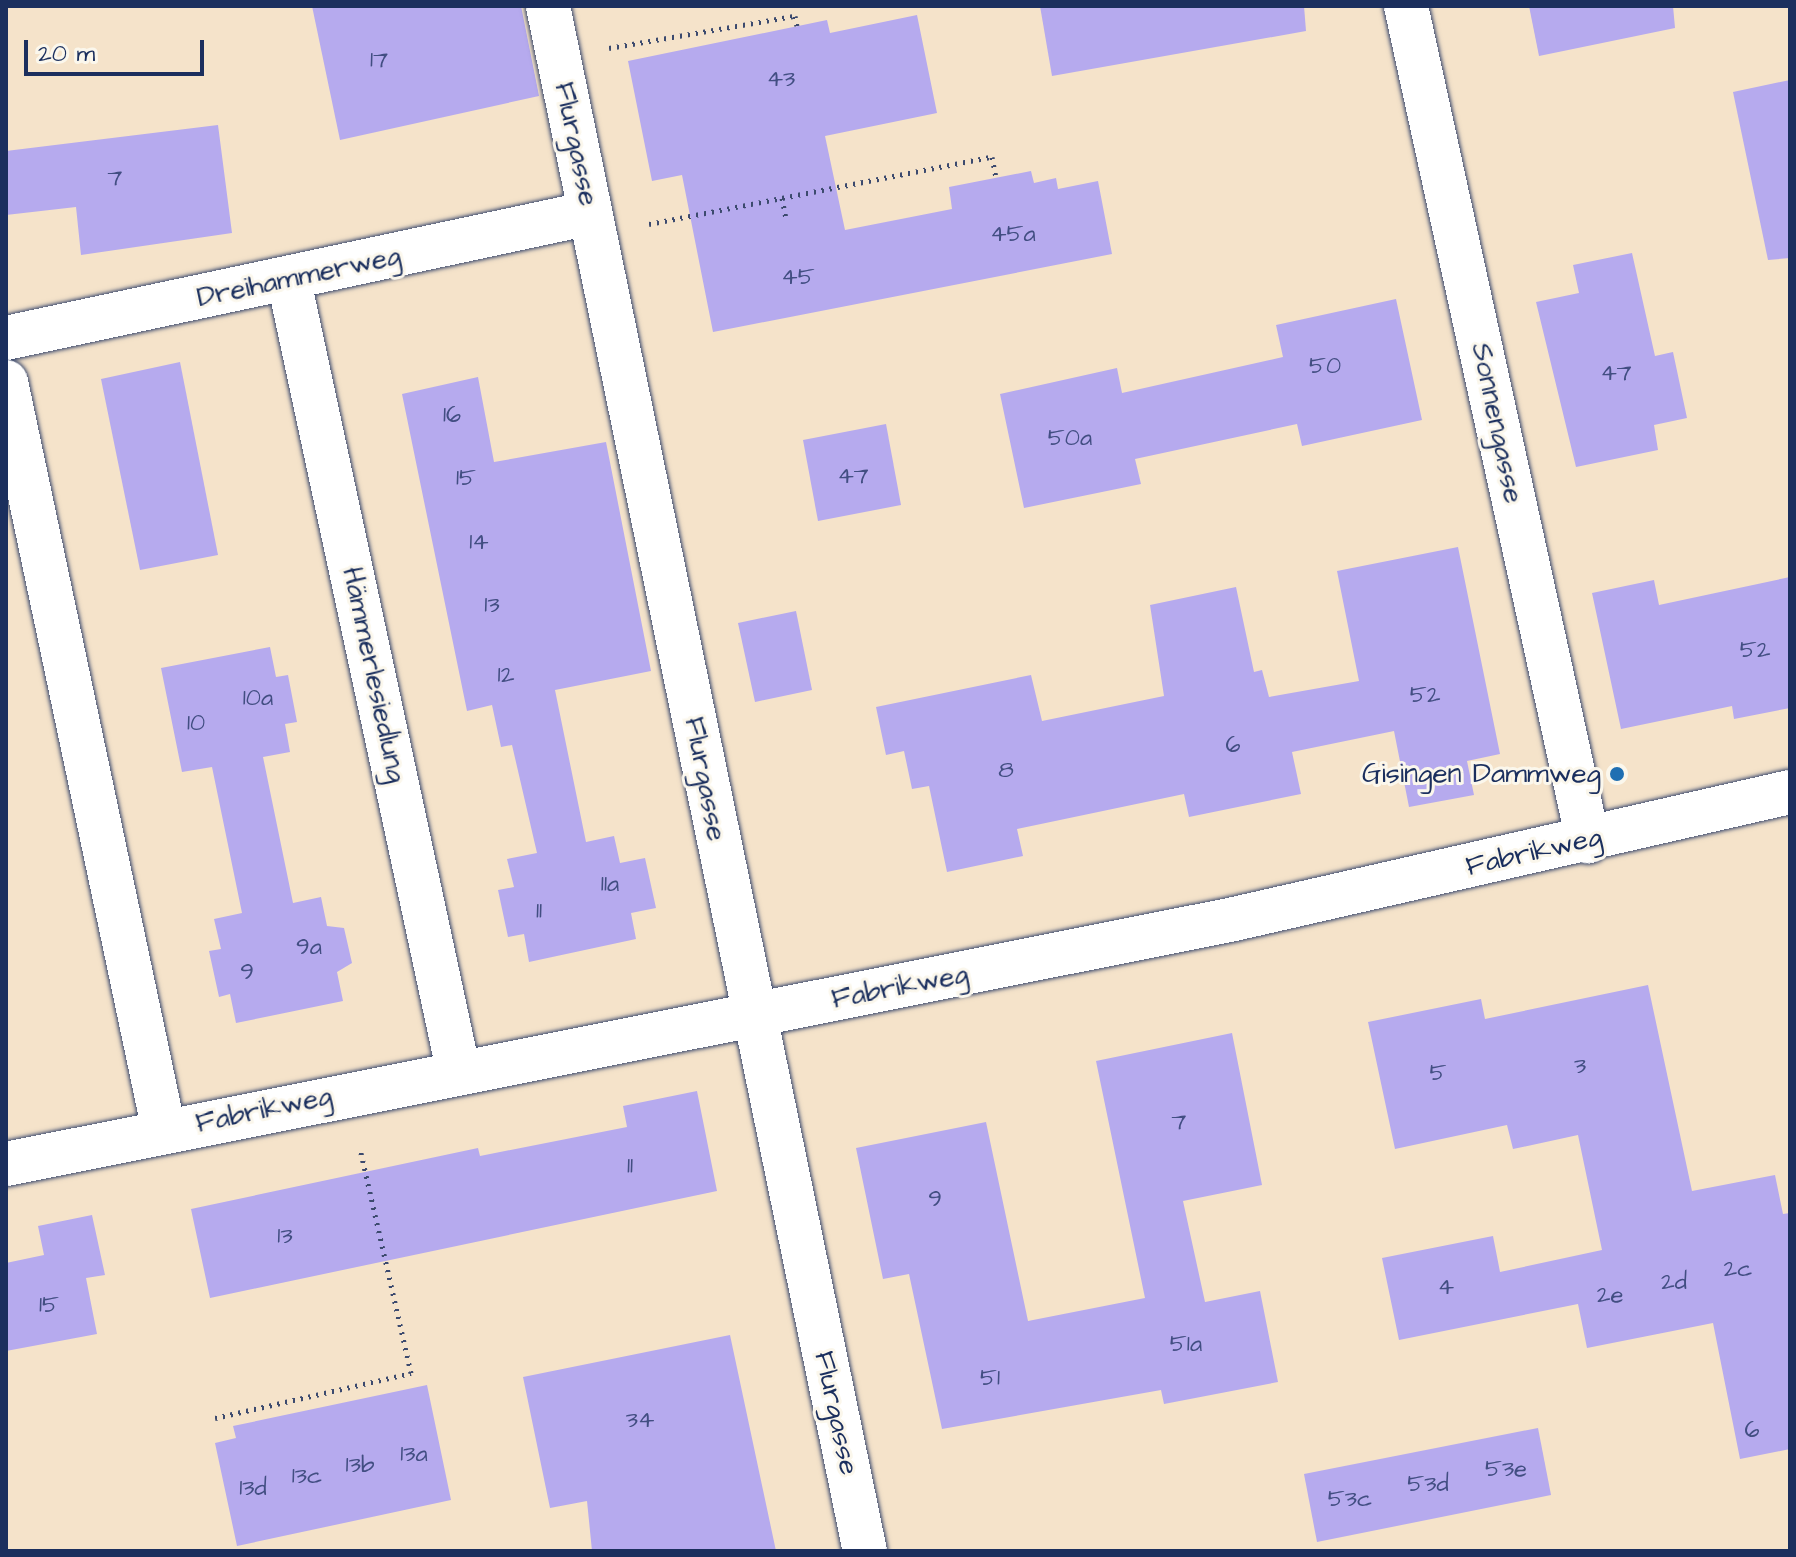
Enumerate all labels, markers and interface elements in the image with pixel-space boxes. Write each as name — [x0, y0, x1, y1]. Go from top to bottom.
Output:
scale bar — [28, 24, 208, 74]
text: 20 m — [38, 37, 95, 71]
house number: 17 — [370, 47, 388, 75]
house number: 43 — [767, 66, 795, 94]
street label: Flurgasse — [547, 79, 605, 209]
house number: 7 — [108, 165, 122, 193]
house number: 45a — [990, 221, 1036, 249]
street label: Dreihammerweg — [194, 239, 404, 315]
house number: 45 — [781, 264, 815, 292]
street label: Sonnengasse — [1464, 340, 1530, 506]
house number: 50 — [1309, 353, 1341, 381]
house number: 47 — [1600, 360, 1632, 388]
house number: 16 — [443, 402, 461, 430]
house number: 50a — [1048, 425, 1092, 453]
house number: 47 — [837, 463, 869, 491]
house number: 15 — [456, 465, 476, 493]
house number: 14 — [469, 529, 489, 557]
street label: Hämmerlesiedlung — [335, 564, 413, 786]
house number: 13 — [484, 592, 500, 620]
house number: 52 — [1740, 637, 1770, 665]
house number: 12 — [498, 662, 514, 690]
house number: 52 — [1410, 682, 1440, 710]
house number: 10a — [243, 685, 273, 713]
house number: 10 — [187, 710, 205, 738]
street label: Flurgasse — [677, 714, 733, 844]
house number: 6 — [1225, 732, 1241, 760]
house number: 8 — [998, 757, 1014, 785]
place label: Gisingen Dammweg — [1362, 757, 1601, 791]
marker: Gisingen Dammweg — [1608, 765, 1626, 783]
street label: Fabrikweg — [1463, 820, 1605, 884]
house number: 11a — [601, 871, 619, 899]
house number: 11 — [536, 898, 542, 926]
house number: 9a — [296, 934, 322, 962]
street label: Fabrikweg — [829, 957, 971, 1017]
house number: 9 — [240, 959, 254, 987]
house number: 3 — [1574, 1053, 1586, 1081]
house number: 5 — [1430, 1060, 1446, 1088]
street label: Fabrikweg — [193, 1079, 335, 1141]
house number: 7 — [1172, 1109, 1186, 1137]
house number: 11 — [627, 1153, 633, 1181]
house number: 9 — [928, 1186, 942, 1214]
house number: 13 — [277, 1223, 293, 1251]
house number: 2c — [1724, 1256, 1752, 1284]
house number: 2d — [1661, 1269, 1687, 1297]
house number: 4 — [1438, 1274, 1454, 1302]
house number: 2e — [1597, 1282, 1623, 1310]
house number: 15 — [39, 1292, 59, 1320]
house number: 51a — [1170, 1331, 1202, 1359]
street label: Flurgasse — [807, 1348, 865, 1478]
house number: 51 — [980, 1365, 1000, 1393]
house number: 34 — [626, 1407, 654, 1435]
house number: 6 — [1744, 1417, 1760, 1445]
house number: 13a — [400, 1441, 428, 1469]
house number: 13b — [346, 1452, 374, 1480]
house number: 53e — [1485, 1456, 1527, 1484]
house number: 13c — [292, 1463, 322, 1491]
house number: 53d — [1407, 1471, 1449, 1499]
house number: 13d — [239, 1475, 267, 1503]
house number: 53c — [1328, 1486, 1372, 1514]

